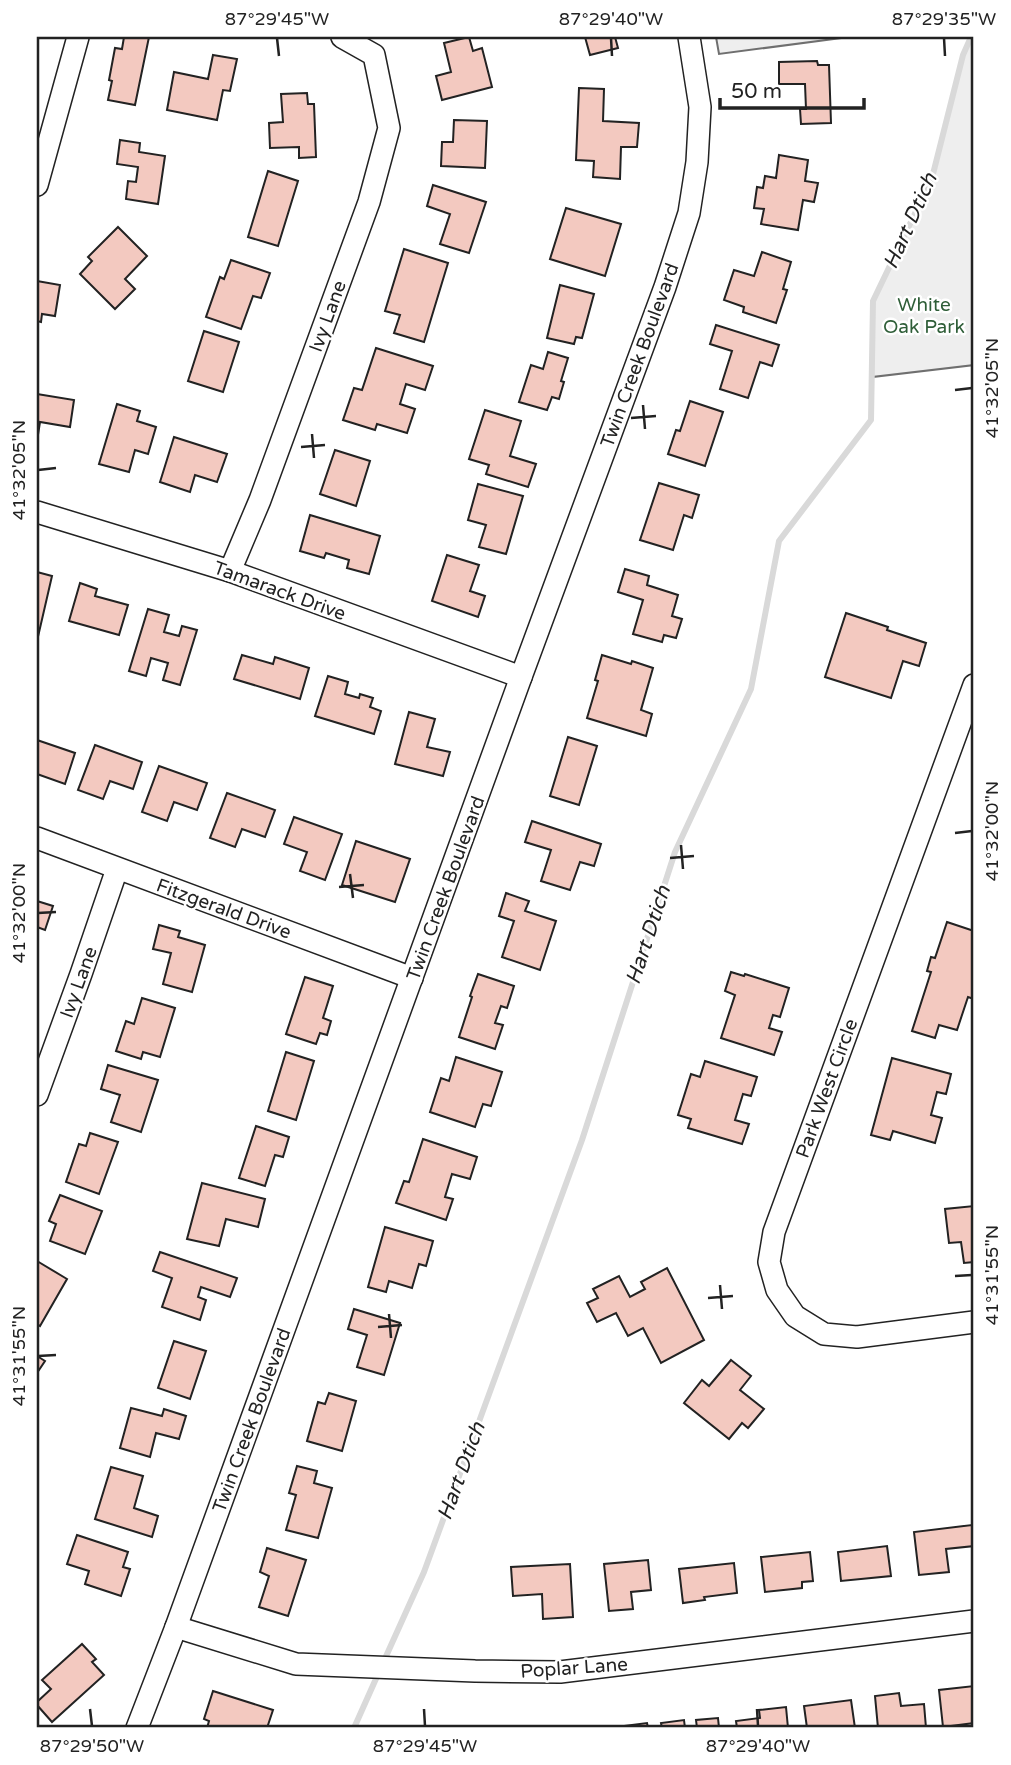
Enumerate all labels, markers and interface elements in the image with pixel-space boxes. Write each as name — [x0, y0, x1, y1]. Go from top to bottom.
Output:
text: 87°29'45"W — [225, 8, 329, 30]
text: 87°29'40"W — [559, 8, 663, 30]
text: 87°29'35"W — [892, 8, 996, 30]
scale bar — [720, 66, 864, 110]
text: 50 m — [731, 79, 782, 104]
water label: Hart Dtich — [878, 168, 943, 273]
street label: Twin Creek Boulevard — [596, 260, 684, 451]
street label: Ivy Lane — [305, 278, 351, 355]
park label: White Oak Park — [883, 294, 965, 338]
text: 41°32'05"N — [981, 338, 1003, 438]
text: 41°32'05"N — [8, 420, 30, 520]
street label: Tamarack Drive — [211, 557, 349, 625]
text: 41°32'00"N — [981, 781, 1003, 881]
street label: Twin Creek Boulevard — [402, 793, 490, 984]
text: 41°32'00"N — [8, 863, 30, 963]
street label: Fitzgerald Drive — [153, 874, 294, 944]
water label: Hart Dtich — [621, 882, 677, 988]
street label: Ivy Lane — [56, 944, 102, 1021]
street label: Park West Circle — [792, 1016, 862, 1161]
text: 41°31'55"N — [981, 1225, 1003, 1325]
text: 41°31'55"N — [8, 1306, 30, 1406]
street label: Twin Creek Boulevard — [208, 1325, 296, 1516]
water label: Hart Dtich — [432, 1418, 491, 1523]
street label: Poplar Lane — [520, 1653, 629, 1683]
text: 87°29'50"W — [40, 1735, 144, 1757]
text: 87°29'45"W — [373, 1735, 477, 1757]
text: 87°29'40"W — [706, 1735, 810, 1757]

